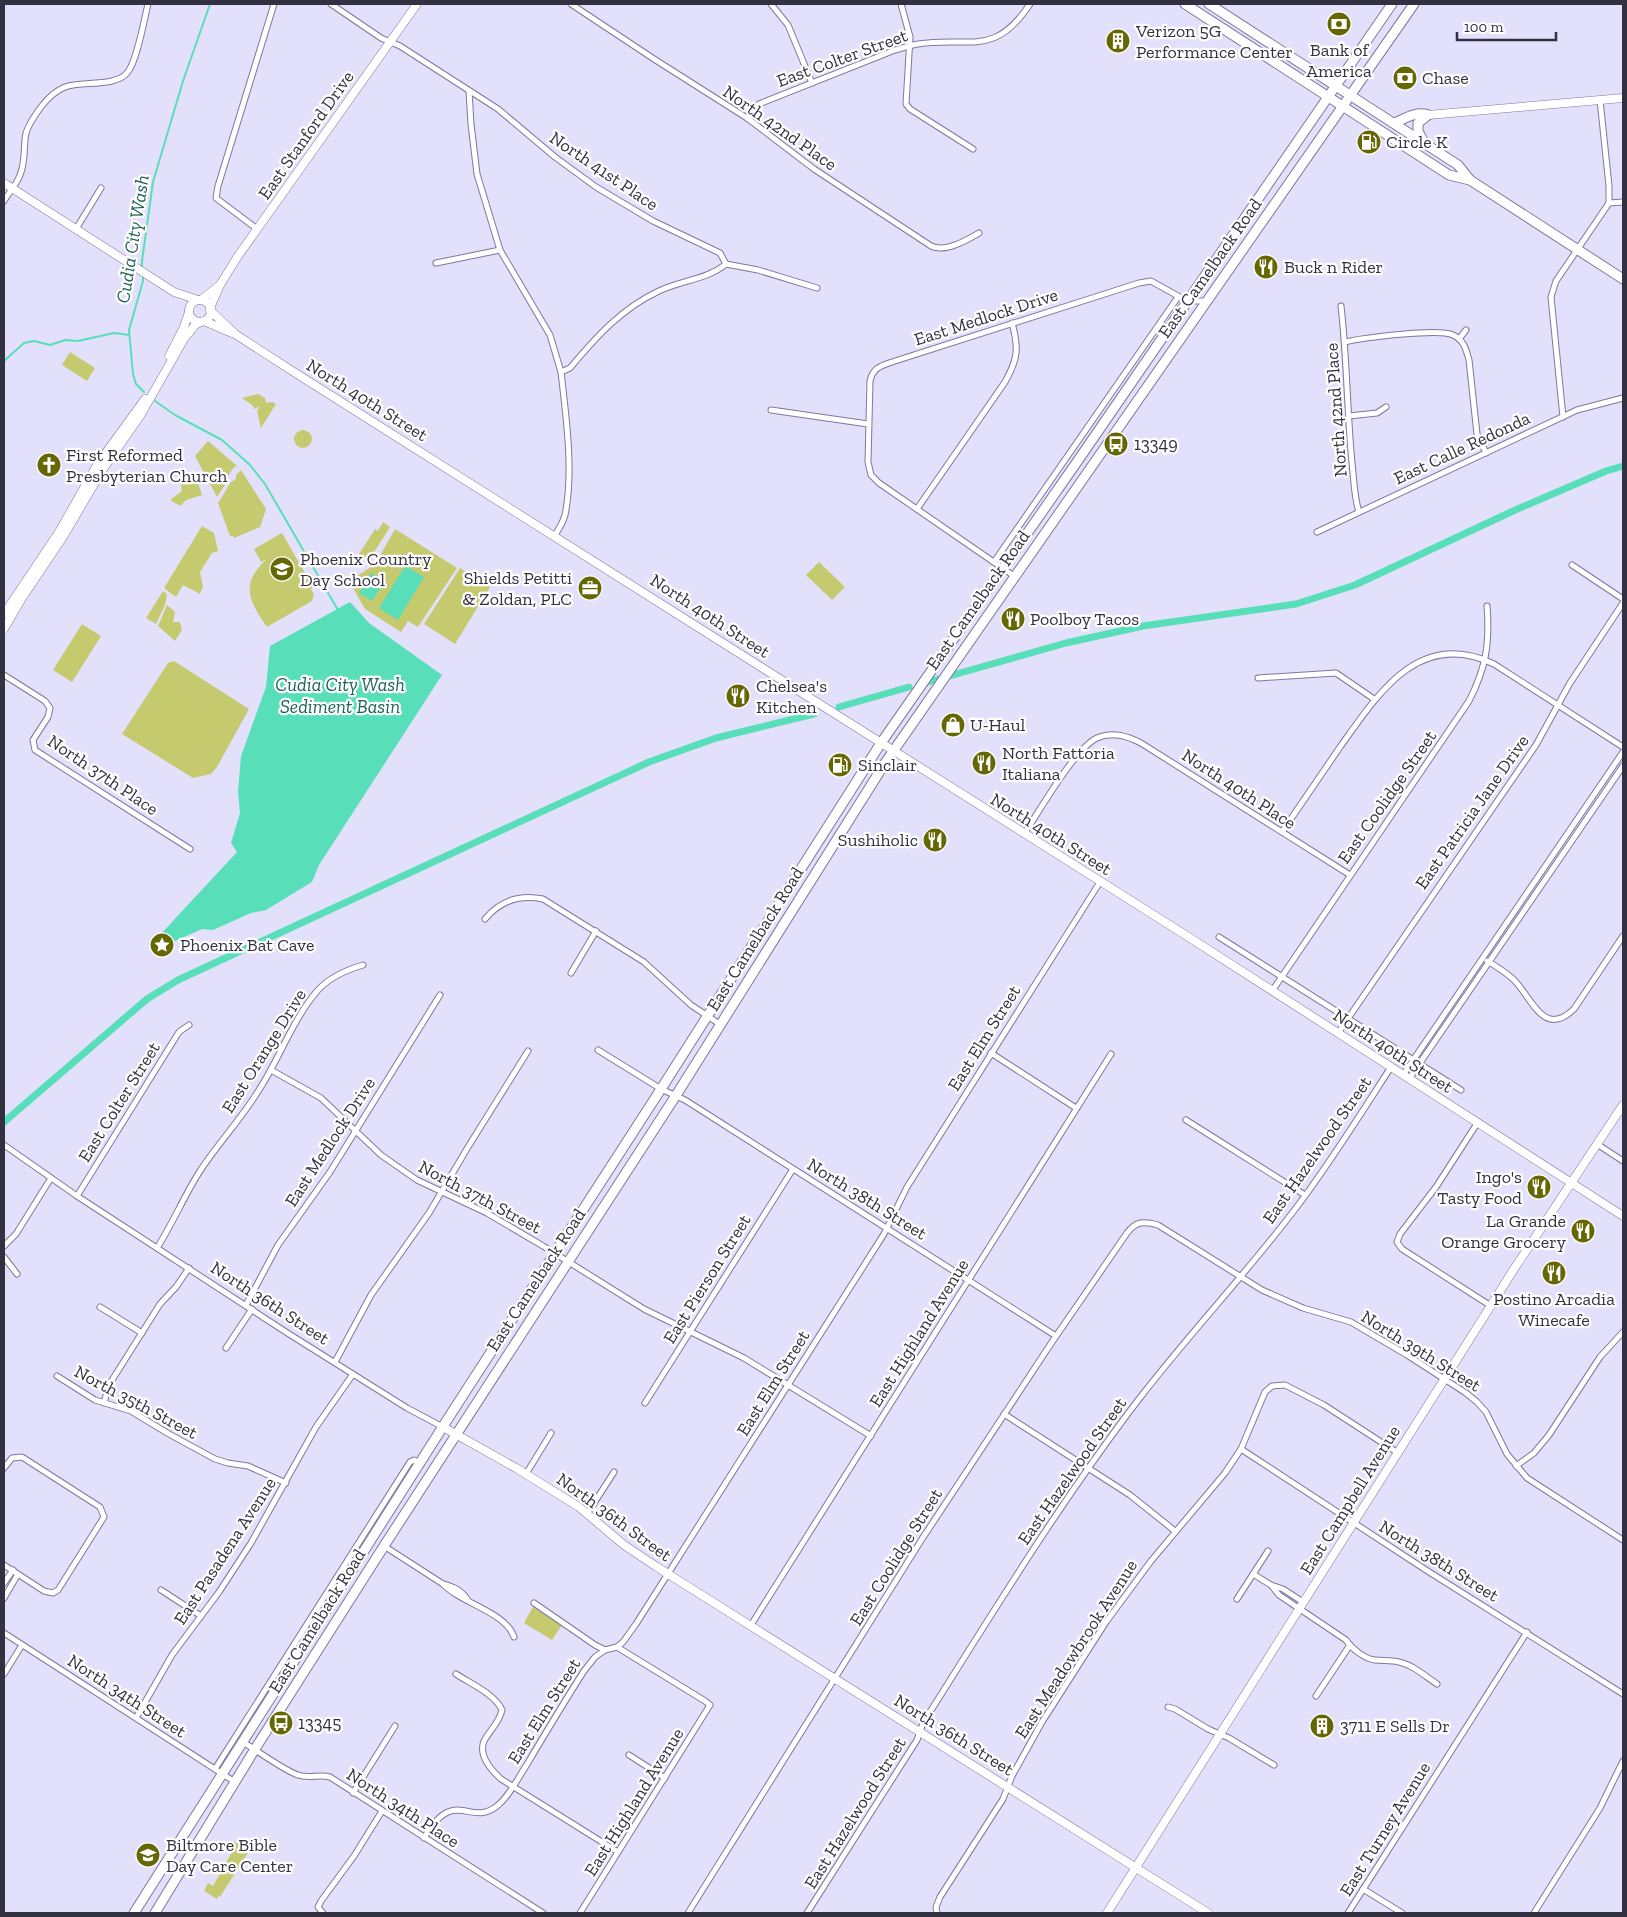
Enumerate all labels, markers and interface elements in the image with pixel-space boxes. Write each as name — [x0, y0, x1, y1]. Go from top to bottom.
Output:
scale bar — [1457, 10, 1556, 42]
bank icon: Bank of America — [1326, 11, 1352, 37]
text: 100 m — [1464, 18, 1503, 36]
place label: Verizon 5G Performance Center — [1135, 20, 1293, 63]
street label: East Colter Street — [774, 24, 911, 92]
building icon: Verizon 5G Performance Center — [1105, 28, 1131, 54]
place label: Bank of America — [1306, 39, 1372, 82]
bank icon: Chase — [1392, 65, 1418, 91]
street label: East Stanford Drive — [253, 66, 359, 204]
place label: Chase — [1422, 67, 1469, 89]
street label: North 42nd Place — [719, 81, 841, 175]
street label: North 41st Place — [546, 127, 662, 215]
fuel station icon: Circle K — [1356, 129, 1382, 155]
place label: Circle K — [1386, 131, 1448, 153]
water label: Cudia City Wash — [111, 173, 154, 305]
street label: East Camelback Road — [1153, 194, 1267, 342]
restaurant icon: Buck n Rider — [1253, 254, 1279, 280]
place label: Buck n Rider — [1284, 256, 1383, 278]
street label: East Medlock Drive — [911, 283, 1061, 351]
street label: North 42nd Place — [1320, 342, 1352, 478]
street label: North 40th Street — [302, 354, 432, 446]
street label: East Calle Redonda — [1390, 407, 1534, 489]
bus stop icon: 13349 — [1103, 431, 1129, 457]
place label: 13349 — [1134, 433, 1178, 455]
place label: First Reformed Presbyterian Church — [66, 444, 227, 487]
church icon: First Reformed Presbyterian Church — [36, 452, 62, 478]
street label: East Camelback Road — [921, 526, 1035, 674]
place label: Phoenix Country Day School — [300, 548, 432, 591]
school or university icon: Phoenix Country Day School — [269, 556, 295, 582]
place label: Shields Petitti & Zoldan, PLC — [462, 567, 572, 610]
street label: North 40th Street — [646, 569, 774, 663]
office icon: Shields Petitti & Zoldan, PLC — [577, 575, 603, 601]
restaurant icon: Poolboy Tacos — [1000, 606, 1026, 632]
place label: Poolboy Tacos — [1030, 608, 1139, 630]
water label: Cudia City Wash Sediment Basin — [275, 673, 405, 718]
place label: Chelsea's Kitchen — [756, 675, 827, 718]
restaurant icon: Chelsea's Kitchen — [725, 683, 751, 709]
shop icon: U-Haul — [940, 712, 966, 738]
place label: U-Haul — [970, 714, 1026, 736]
street label: East Coolidge Street — [1333, 726, 1441, 868]
street label: North 37th Place — [43, 730, 163, 820]
street label: East Patricia Jane Drive — [1410, 731, 1534, 893]
place label: North Fattoria Italiana — [1002, 742, 1115, 785]
street label: North 40th Place — [1178, 744, 1300, 834]
restaurant icon: North Fattoria Italiana — [971, 750, 997, 776]
fuel station icon: Sinclair — [827, 752, 853, 778]
place label: Sinclair — [858, 754, 917, 776]
street label: North 40th Street — [986, 788, 1116, 880]
restaurant icon: Sushiholic — [922, 827, 948, 853]
place label: Sushiholic — [838, 829, 918, 851]
street label: East Camelback Road — [702, 863, 808, 1015]
place icon: Phoenix Bat Cave — [149, 932, 175, 958]
place label: Phoenix Bat Cave — [180, 934, 314, 956]
street label: East Elm Street — [943, 981, 1025, 1095]
street label: East Orange Drive — [217, 985, 311, 1117]
street label: North 40th Street — [1329, 1004, 1457, 1098]
street label: East Colter Street — [73, 1038, 165, 1166]
street label: East Hazelwood Street — [1258, 1072, 1376, 1228]
street label: East Medlock Drive — [280, 1073, 380, 1211]
street label: North 38th Street — [803, 1153, 931, 1245]
street label: North 37th Street — [415, 1155, 545, 1239]
place label: Ingo's Tasty Food — [1437, 1166, 1522, 1209]
restaurant icon: Ingo's Tasty Food — [1526, 1174, 1552, 1200]
street label: East Camelback Road — [482, 1204, 590, 1356]
street label: East Pierson Street — [658, 1210, 756, 1348]
place label: La Grande Orange Grocery — [1441, 1210, 1567, 1253]
restaurant icon: La Grande Orange Grocery — [1570, 1218, 1596, 1244]
street label: East Highland Avenue — [864, 1255, 974, 1411]
street label: North 36th Street — [207, 1257, 334, 1350]
restaurant icon: Postino Arcadia Winecafe — [1541, 1260, 1567, 1286]
place label: Postino Arcadia Winecafe — [1493, 1288, 1615, 1331]
street label: North 39th Street — [1357, 1305, 1485, 1397]
street label: East Elm Street — [732, 1326, 814, 1440]
street label: North 35th Street — [71, 1360, 202, 1444]
street label: East Hazelwood Street — [1013, 1393, 1131, 1549]
street label: East Campbell Avenue — [1295, 1421, 1405, 1579]
street label: North 36th Street — [552, 1468, 676, 1566]
street label: East Pasadena Avenue — [169, 1473, 281, 1629]
street label: East Coolidge Street — [845, 1484, 947, 1630]
street label: North 38th Street — [1375, 1515, 1503, 1607]
street label: East Camelback Road — [264, 1545, 370, 1697]
street label: East Meadowbrook Avenue — [1010, 1555, 1142, 1743]
street label: North 34th Street — [64, 1649, 191, 1743]
street label: East Elm Street — [503, 1654, 585, 1768]
street label: North 36th Street — [890, 1689, 1018, 1781]
bus stop icon: 13345 — [268, 1710, 294, 1736]
place label: 13345 — [298, 1712, 341, 1734]
building icon: 3711 E Sells Dr — [1309, 1713, 1335, 1739]
place label: 3711 E Sells Dr — [1340, 1715, 1450, 1737]
street label: East Highland Avenue — [579, 1724, 689, 1880]
street label: East Hazelwood Street — [799, 1733, 911, 1893]
street label: East Turney Avenue — [1335, 1758, 1435, 1900]
street label: North 34th Place — [342, 1763, 464, 1853]
place label: Biltmore Bible Day Care Center — [166, 1834, 293, 1877]
school or university icon: Biltmore Bible Day Care Center — [135, 1842, 161, 1868]

